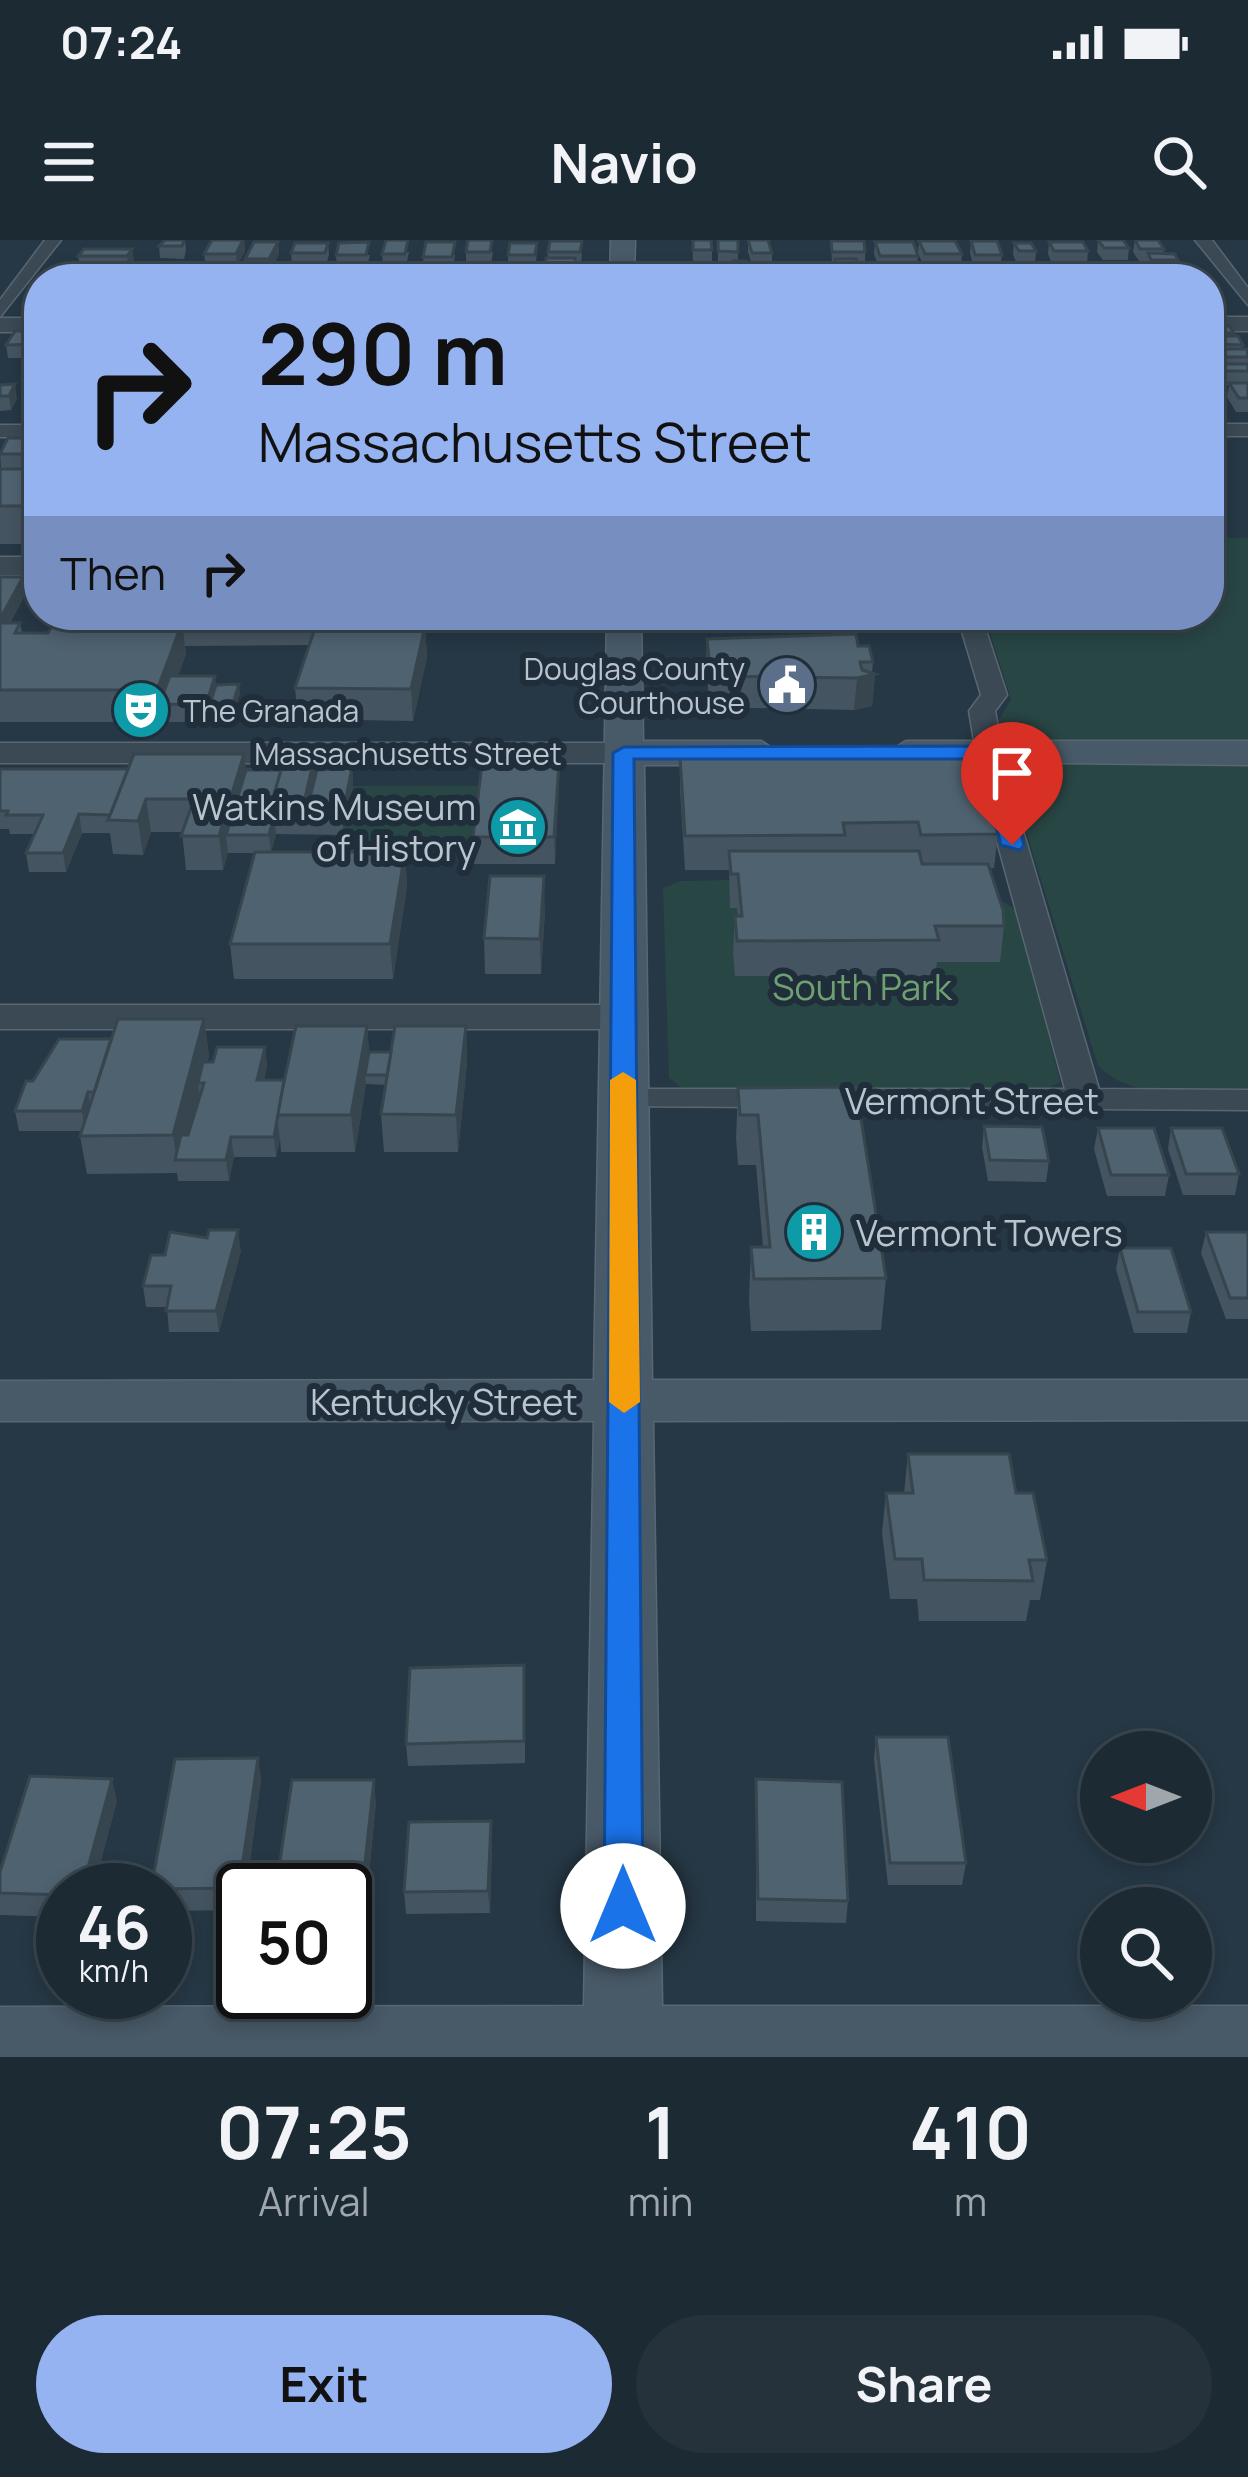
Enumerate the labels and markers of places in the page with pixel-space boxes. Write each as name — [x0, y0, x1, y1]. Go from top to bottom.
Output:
place label: Douglas County Courthouse — [524, 648, 745, 723]
public building icon: Douglas County Courthouse — [756, 654, 818, 716]
theatre icon: The Granada — [110, 679, 172, 741]
place label: The Granada — [183, 690, 359, 731]
pin — [961, 722, 1063, 845]
place label: Watkins Museum of History — [192, 782, 476, 872]
museum icon: Watkins Museum of History — [487, 796, 549, 858]
building icon: Vermont Towers — [783, 1201, 845, 1263]
place label: Vermont Towers — [856, 1208, 1123, 1257]

